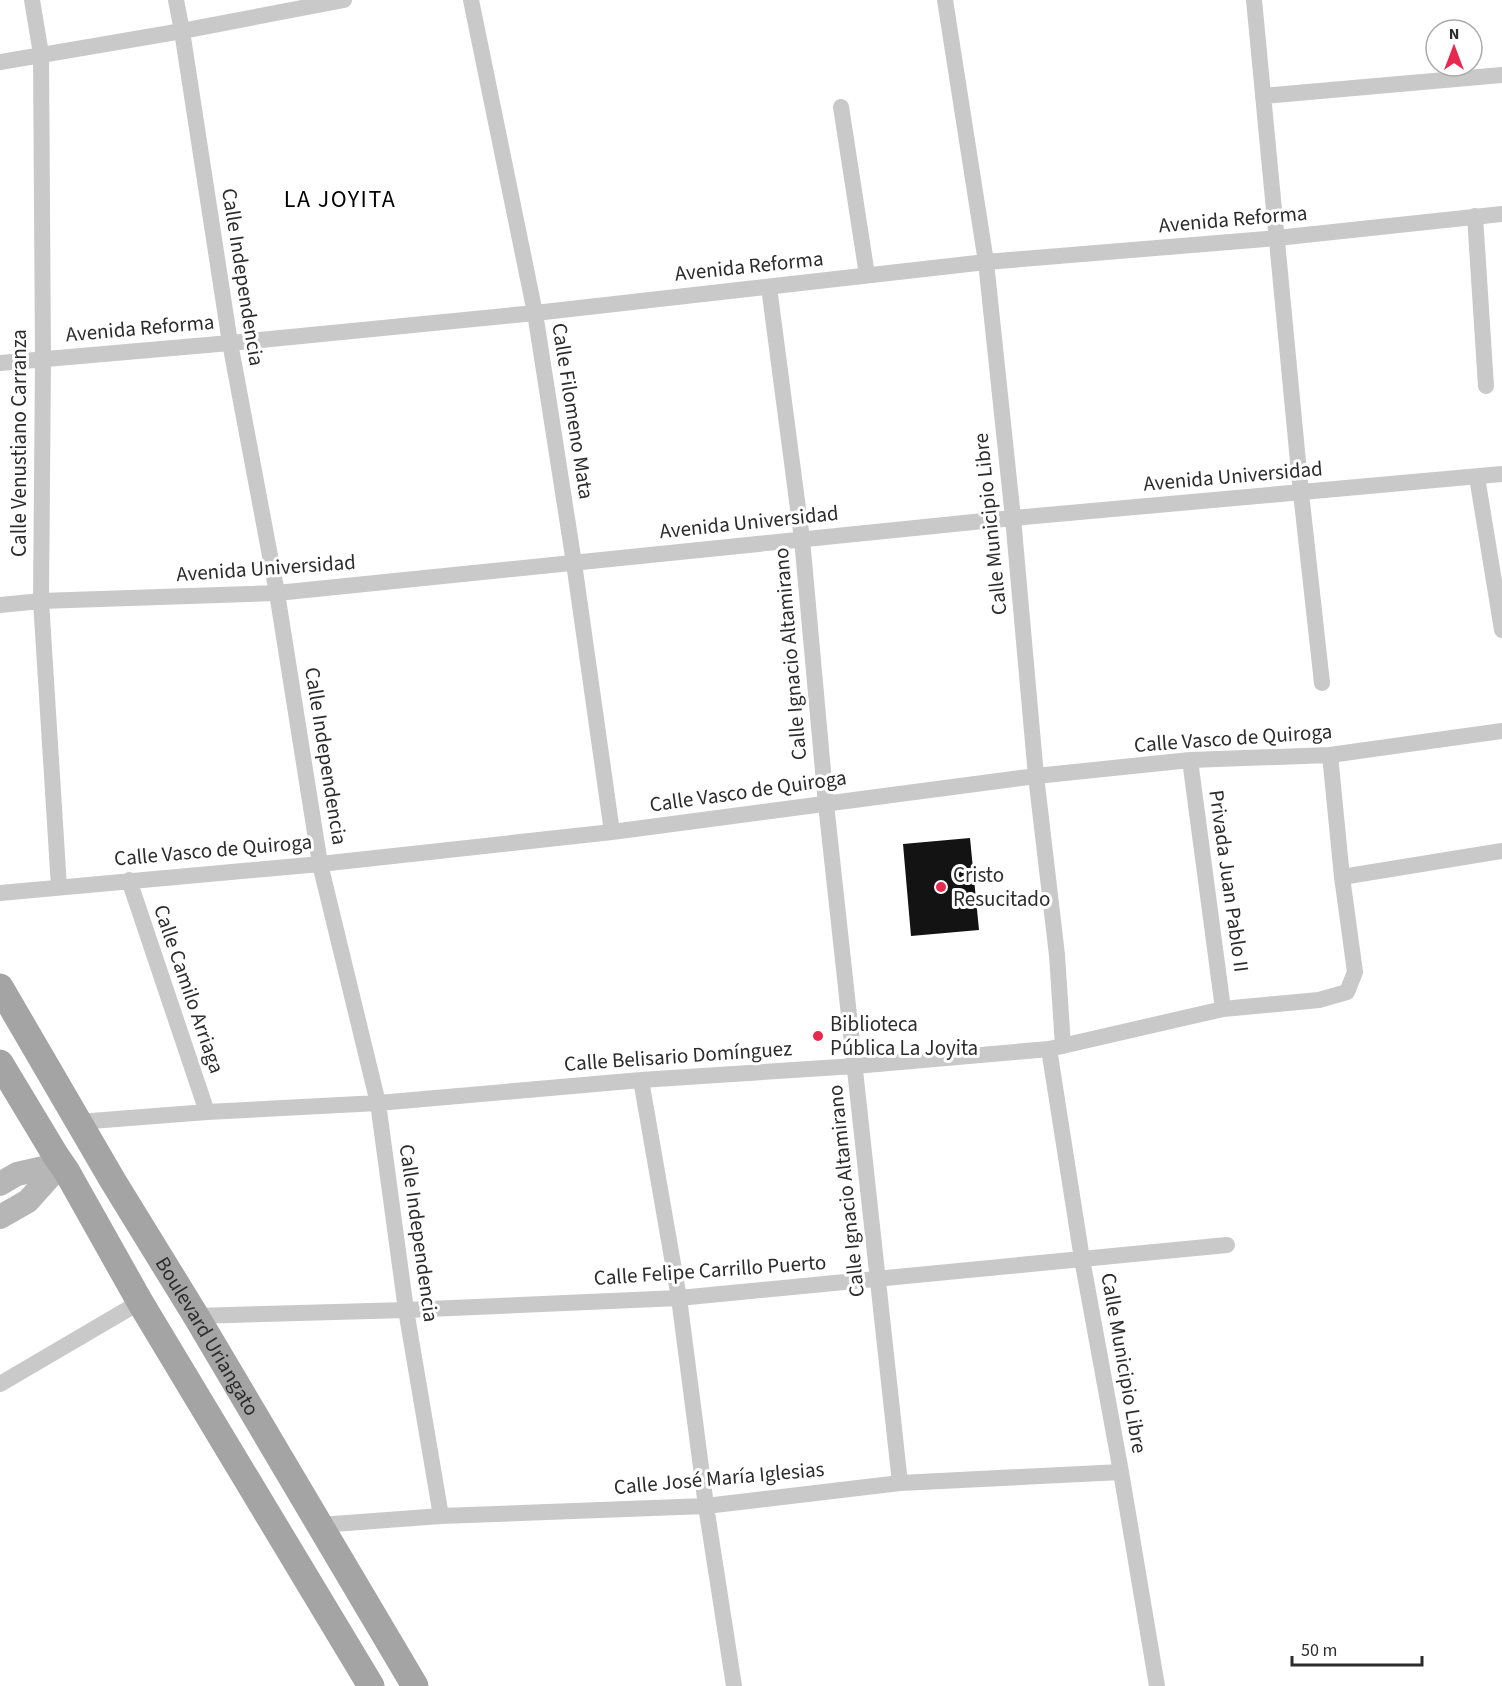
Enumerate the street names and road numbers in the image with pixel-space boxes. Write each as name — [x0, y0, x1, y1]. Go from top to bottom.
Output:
street label: Calle Independencia — [214, 186, 272, 368]
street label: Avenida Reforma — [1157, 198, 1309, 240]
street label: Avenida Reforma — [673, 243, 825, 289]
street label: Avenida Reforma — [64, 307, 216, 349]
street label: Calle Filomeno Mata — [544, 321, 602, 501]
street label: Calle Venustiano Carranza — [4, 329, 34, 557]
street label: Calle Municipio Libre — [966, 431, 1014, 617]
street label: Avenida Universidad — [1142, 453, 1324, 499]
street label: Avenida Universidad — [658, 498, 840, 546]
street label: Calle Ignacio Altamirano — [766, 546, 814, 762]
street label: Avenida Universidad — [175, 547, 357, 589]
street label: Calle Independencia — [297, 665, 355, 847]
street label: Calle Vasco de Quiroga — [1133, 716, 1333, 760]
street label: Calle Vasco de Quiroga — [648, 762, 848, 820]
street label: Privada Juan Pablo II — [1201, 788, 1257, 974]
street label: Calle Vasco de Quiroga — [113, 826, 313, 874]
street label: Calle Camilo Arriaga — [146, 901, 232, 1077]
street label: Calle Belisario Domínguez — [563, 1033, 793, 1079]
street label: Calle Ignacio Altamirano — [820, 1083, 872, 1299]
street label: Calle Independencia — [392, 1142, 446, 1324]
street label: Calle Felipe Carrillo Puerto — [593, 1247, 827, 1293]
street label: Boulevard Uriangato — [148, 1251, 267, 1421]
street label: Calle Municipio Libre — [1093, 1270, 1155, 1456]
street label: Calle José María Iglesias — [613, 1454, 826, 1502]

